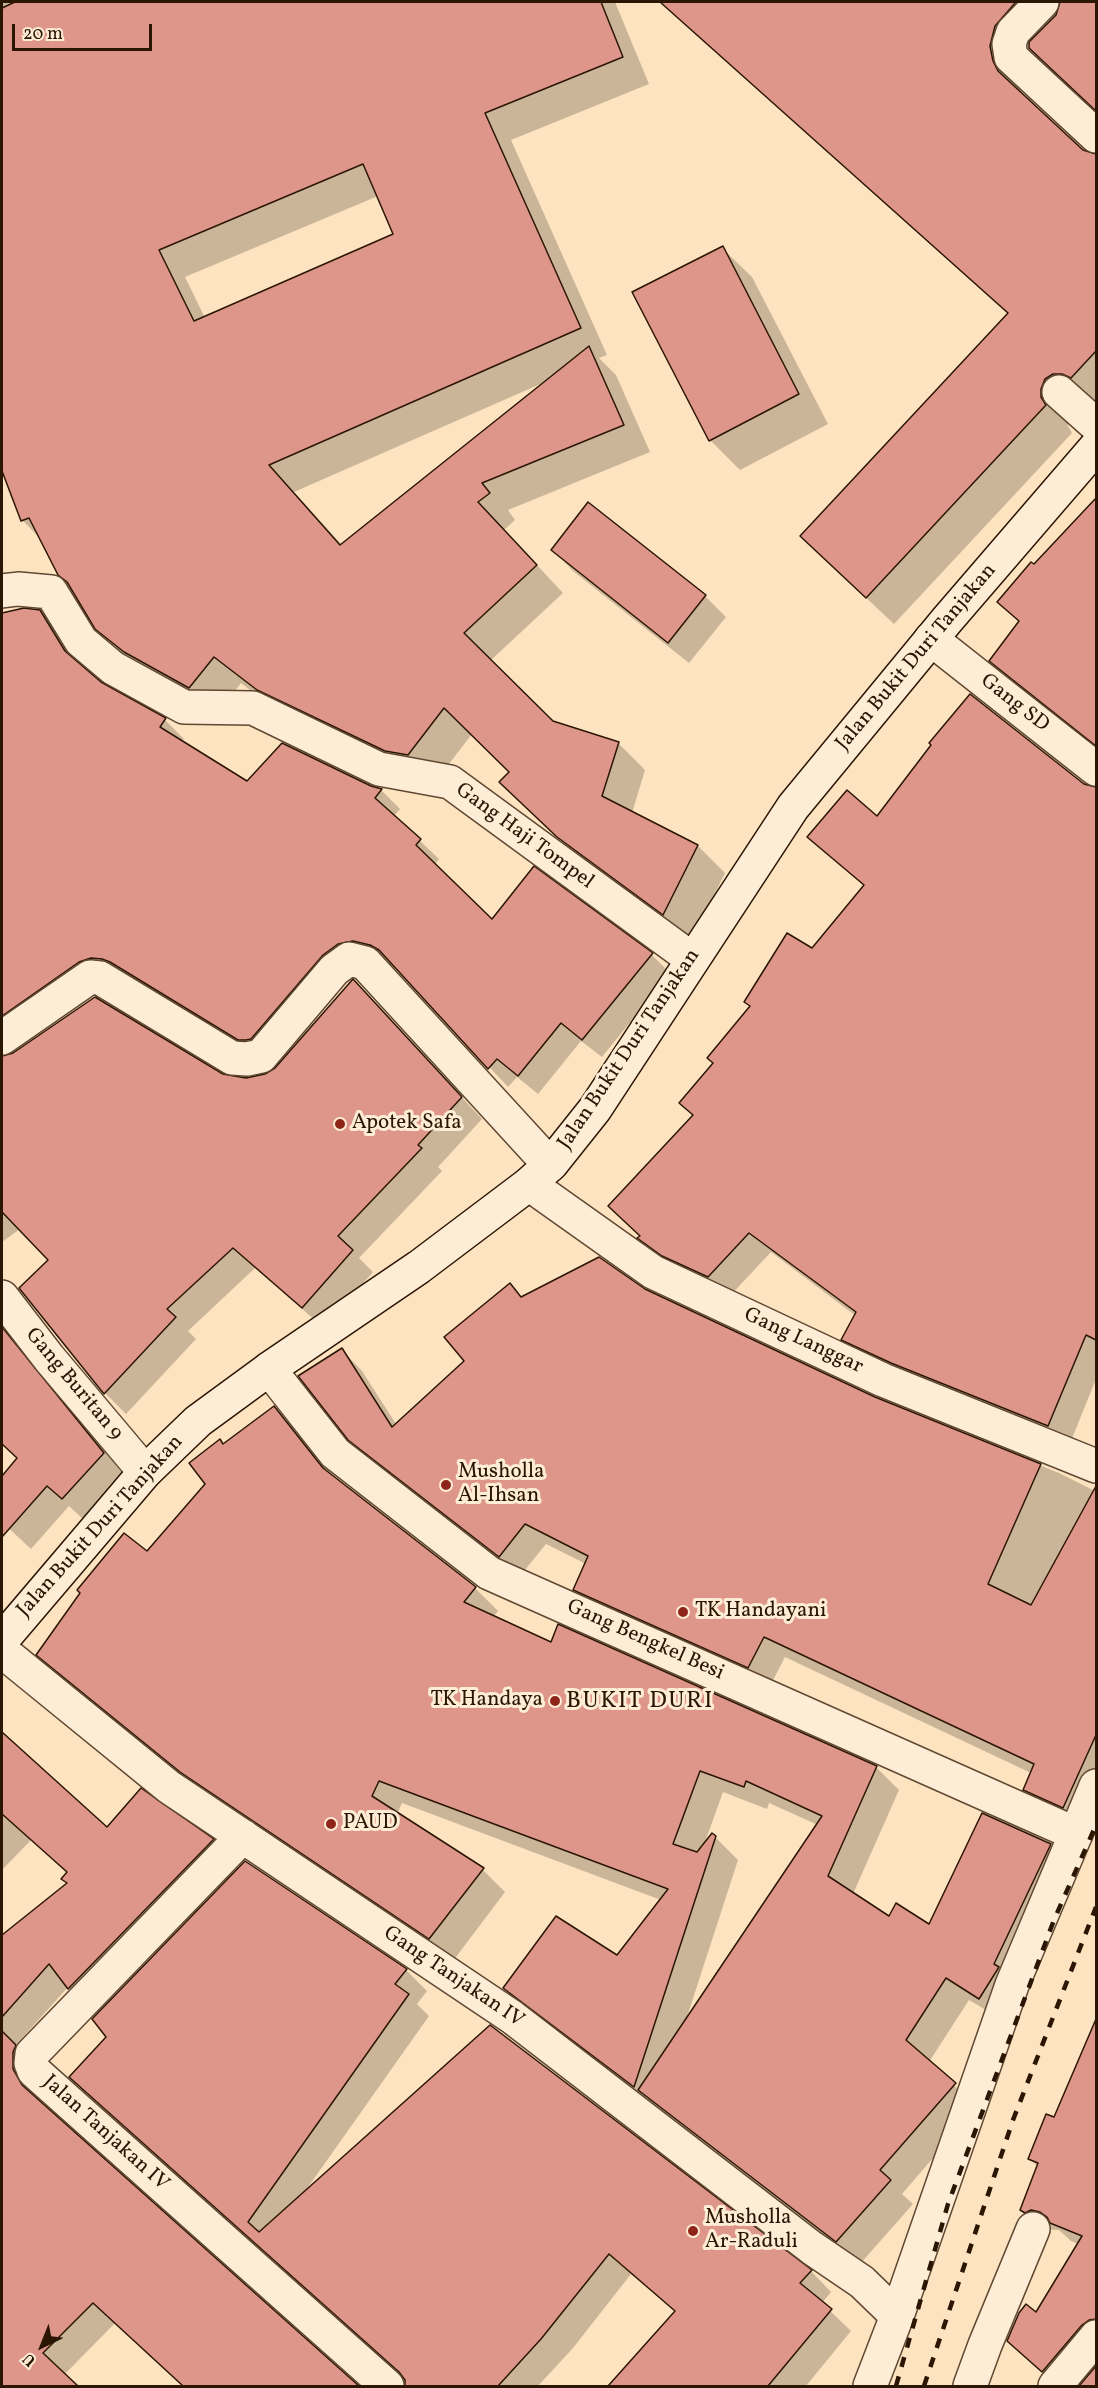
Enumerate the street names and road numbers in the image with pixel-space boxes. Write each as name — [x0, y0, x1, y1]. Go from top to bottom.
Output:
street label: Jalan Bukit Duri Tanjakan — [831, 559, 1003, 757]
street label: Gang SD — [975, 669, 1053, 739]
street label: Gang Haji Tompel — [450, 778, 598, 896]
street label: Jalan Bukit Duri Tanjakan — [553, 945, 707, 1155]
street label: Gang Langgar — [739, 1303, 867, 1381]
street label: Gang Buritan 9 — [19, 1324, 127, 1446]
street label: Jalan Bukit Duri Tanjakan — [13, 1431, 189, 1623]
street label: Gang Bengkel Besi — [562, 1595, 728, 1687]
street label: Gang Tanjakan IV — [378, 1922, 528, 2034]
street label: Jalan Tanjakan IV — [36, 2071, 174, 2197]

